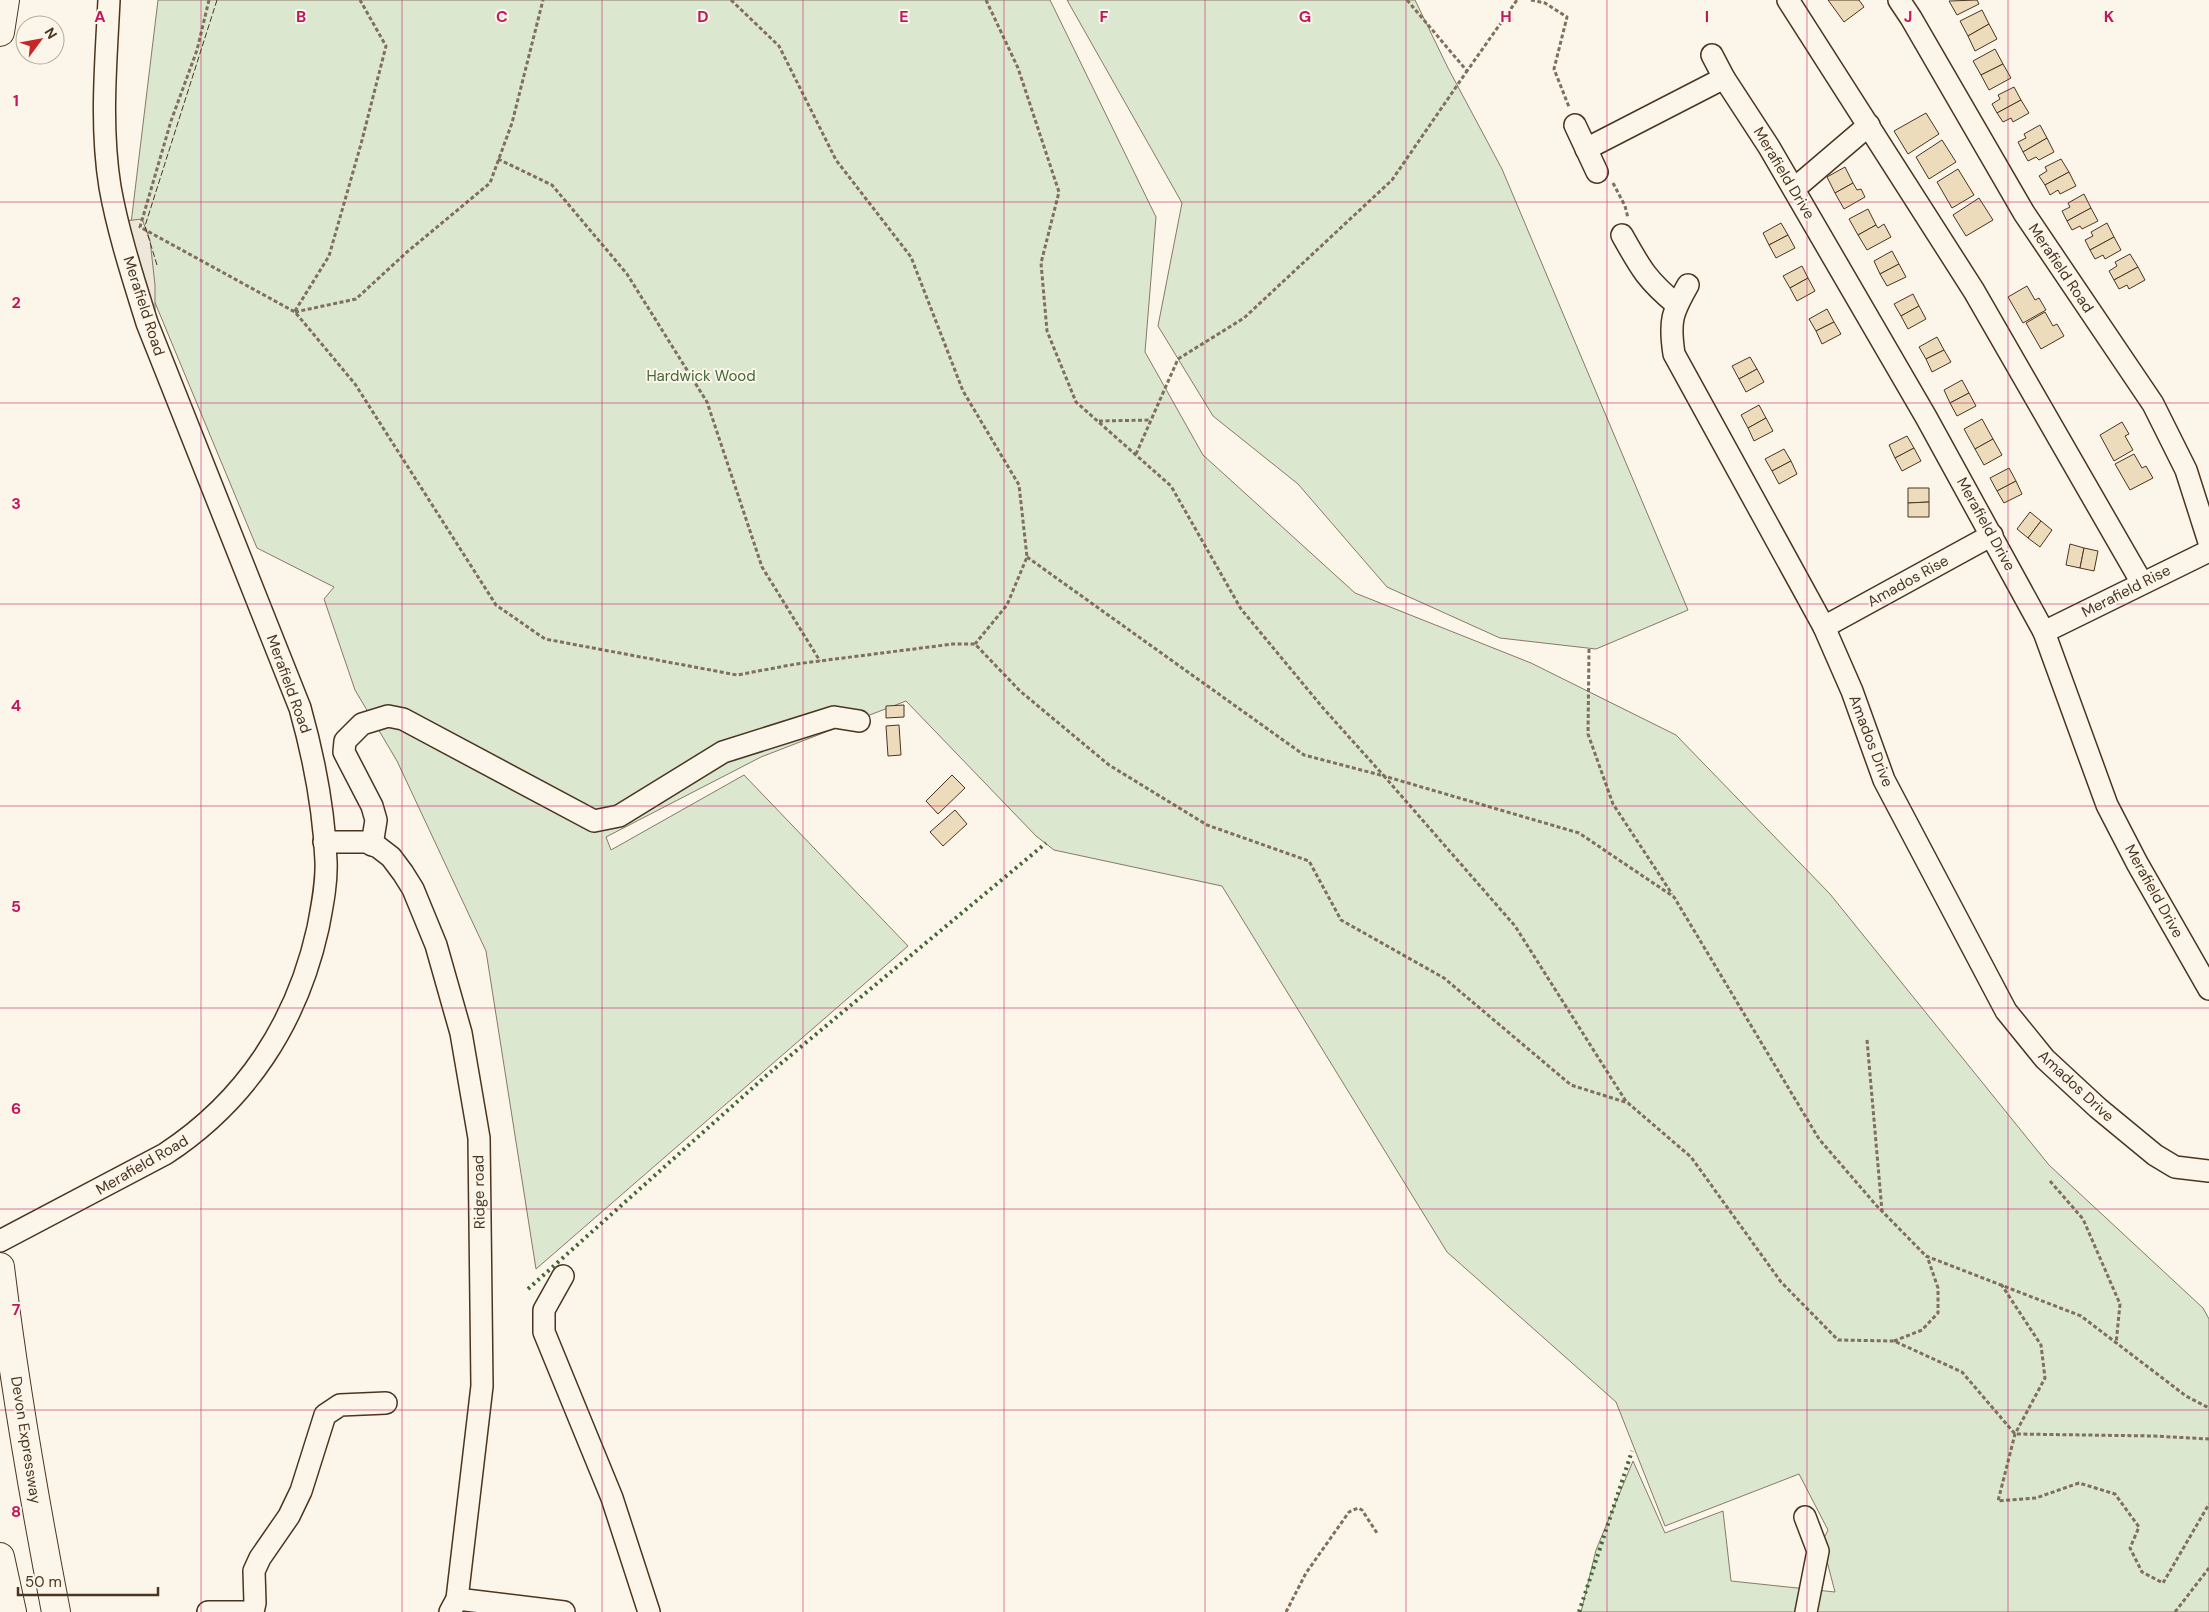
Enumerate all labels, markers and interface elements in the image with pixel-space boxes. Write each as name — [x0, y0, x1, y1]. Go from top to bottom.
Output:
text: A — [94, 6, 106, 27]
text: B — [296, 6, 306, 27]
text: C — [496, 6, 508, 27]
text: D — [697, 6, 709, 27]
text: E — [899, 6, 909, 27]
text: F — [1100, 6, 1109, 27]
text: G — [1299, 6, 1311, 27]
text: H — [1500, 6, 1512, 27]
text: I — [1705, 6, 1709, 27]
text: J — [1904, 6, 1912, 27]
text: K — [2104, 6, 2115, 27]
north arrow — [15, 15, 65, 65]
text: N — [41, 24, 61, 42]
text: 1 — [13, 90, 19, 111]
street label: Merafield Drive — [1749, 123, 1819, 223]
street label: Merafield Road — [2024, 220, 2098, 316]
street label: Merafield Road — [119, 254, 169, 358]
text: 2 — [11, 292, 21, 313]
park label: Hardwick Wood — [646, 366, 756, 386]
street label: Merafield Drive — [1952, 474, 2020, 574]
text: 3 — [11, 493, 21, 514]
street label: Amados Rise — [1864, 550, 1952, 612]
street label: Merafield Rise — [2078, 560, 2174, 622]
street label: Merafield Road — [262, 632, 316, 736]
street label: Amados Drive — [1844, 692, 1898, 790]
text: 4 — [11, 695, 21, 716]
street label: Merafield Drive — [2120, 841, 2188, 941]
text: 5 — [11, 896, 21, 917]
street label: Amados Drive — [2034, 1046, 2118, 1126]
text: 6 — [11, 1098, 21, 1119]
street label: Merafield Road — [92, 1130, 192, 1200]
street label: Ridge road — [468, 1155, 490, 1229]
text: 7 — [12, 1299, 21, 1320]
street label: Devon Expressway — [6, 1375, 46, 1506]
text: 8 — [11, 1501, 21, 1522]
scale bar — [18, 1564, 158, 1596]
text: 50 m — [25, 1572, 62, 1592]

